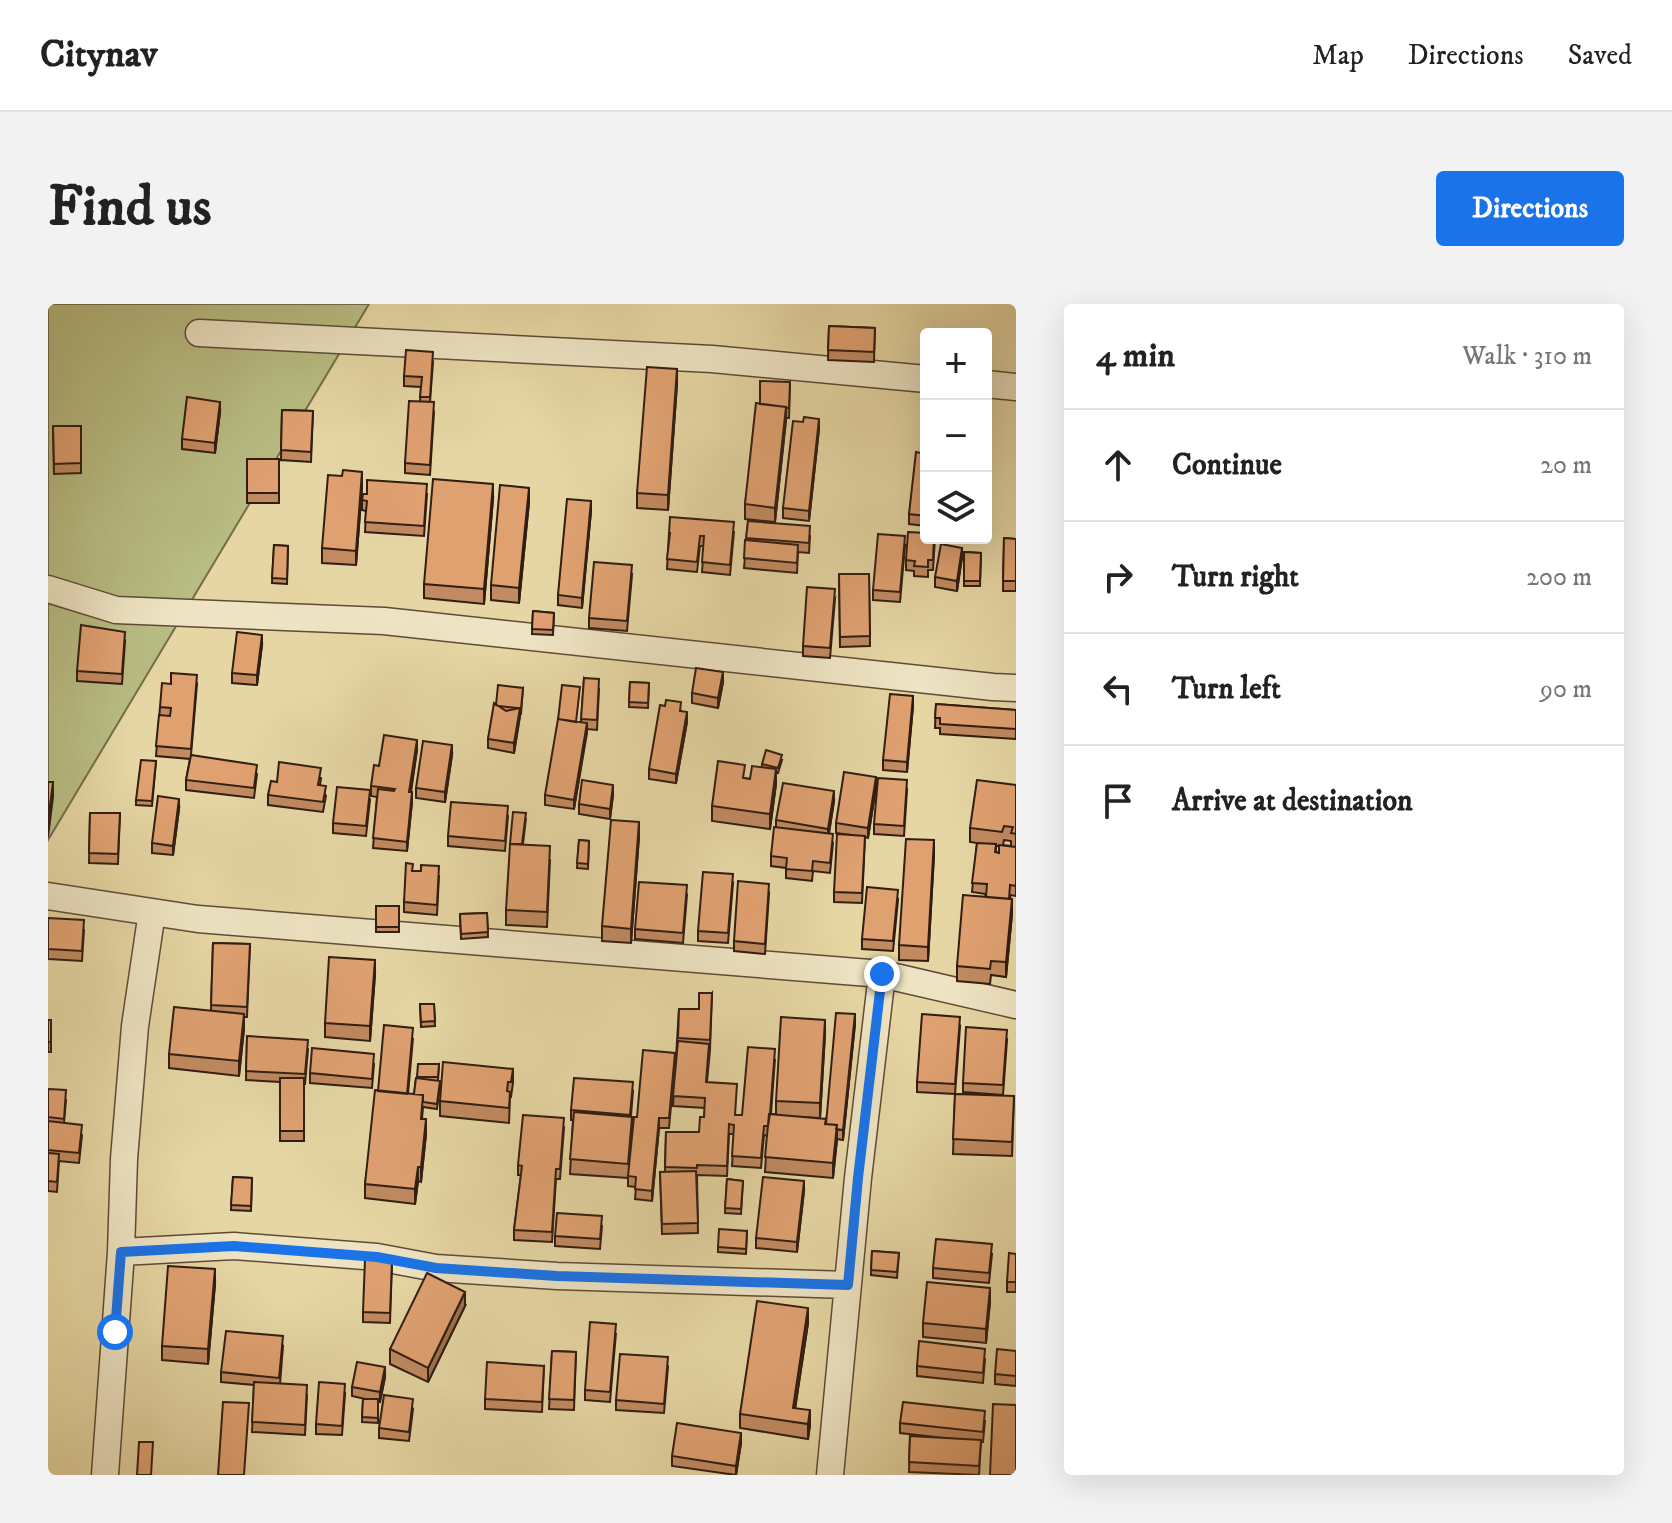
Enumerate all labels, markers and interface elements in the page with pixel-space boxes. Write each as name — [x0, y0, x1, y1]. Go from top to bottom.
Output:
text: Citynav — [40, 31, 158, 79]
text: Map — [1312, 38, 1364, 73]
text: Directions — [1408, 38, 1524, 73]
text: Saved — [1568, 38, 1632, 73]
button: Directions — [1436, 171, 1624, 246]
text: Find us — [48, 173, 212, 243]
map controls — [920, 328, 992, 544]
button: + — [920, 328, 992, 400]
text: 4 min — [1096, 335, 1175, 377]
text: Walk · 310 m — [1462, 340, 1592, 373]
button: − — [920, 400, 992, 472]
icon: ahead — [1096, 443, 1140, 487]
text: Continue — [1172, 447, 1282, 484]
text: 20 m — [1540, 449, 1592, 482]
button: layers — [920, 472, 992, 544]
icon: right — [1096, 555, 1140, 599]
text: Turn right — [1172, 559, 1299, 596]
text: 200 m — [1526, 561, 1592, 594]
icon: left — [1096, 667, 1140, 711]
text: Turn left — [1172, 671, 1281, 708]
text: 90 m — [1540, 673, 1592, 706]
icon: arrive — [1096, 779, 1140, 823]
text: Arrive at destination — [1172, 783, 1413, 820]
route end — [864, 956, 900, 992]
route start — [97, 1314, 133, 1350]

